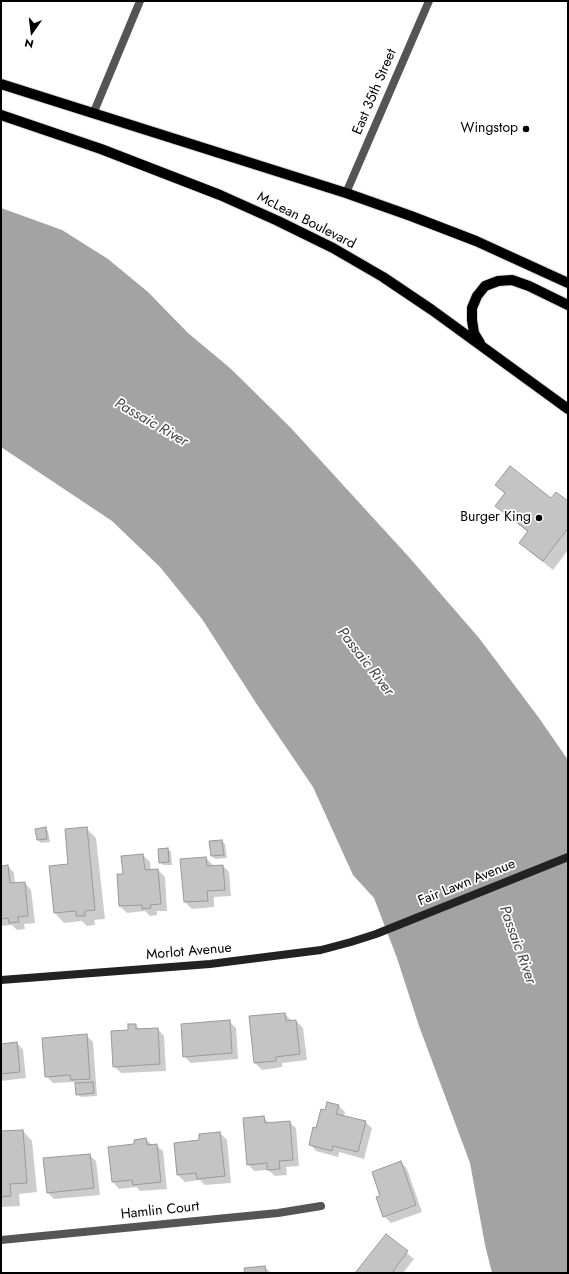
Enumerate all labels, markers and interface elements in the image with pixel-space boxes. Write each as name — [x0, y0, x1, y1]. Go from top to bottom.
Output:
north arrow — [12, 12, 52, 52]
text: N — [23, 35, 35, 52]
street label: East 35th Street — [349, 47, 401, 137]
place label: Wingstop — [461, 121, 518, 137]
marker: Wingstop — [521, 124, 531, 134]
street label: McLean Boulevard — [254, 189, 358, 253]
water label: Passaic River — [111, 395, 191, 451]
place label: Burger King — [460, 510, 531, 526]
marker: Burger King — [534, 513, 544, 523]
water label: Passaic River — [333, 624, 397, 700]
street label: Fair Lawn Avenue — [416, 856, 518, 910]
water label: Passaic River — [495, 904, 539, 986]
street label: Morlot Avenue — [146, 940, 232, 964]
street label: Hamlin Court — [120, 1199, 200, 1223]

